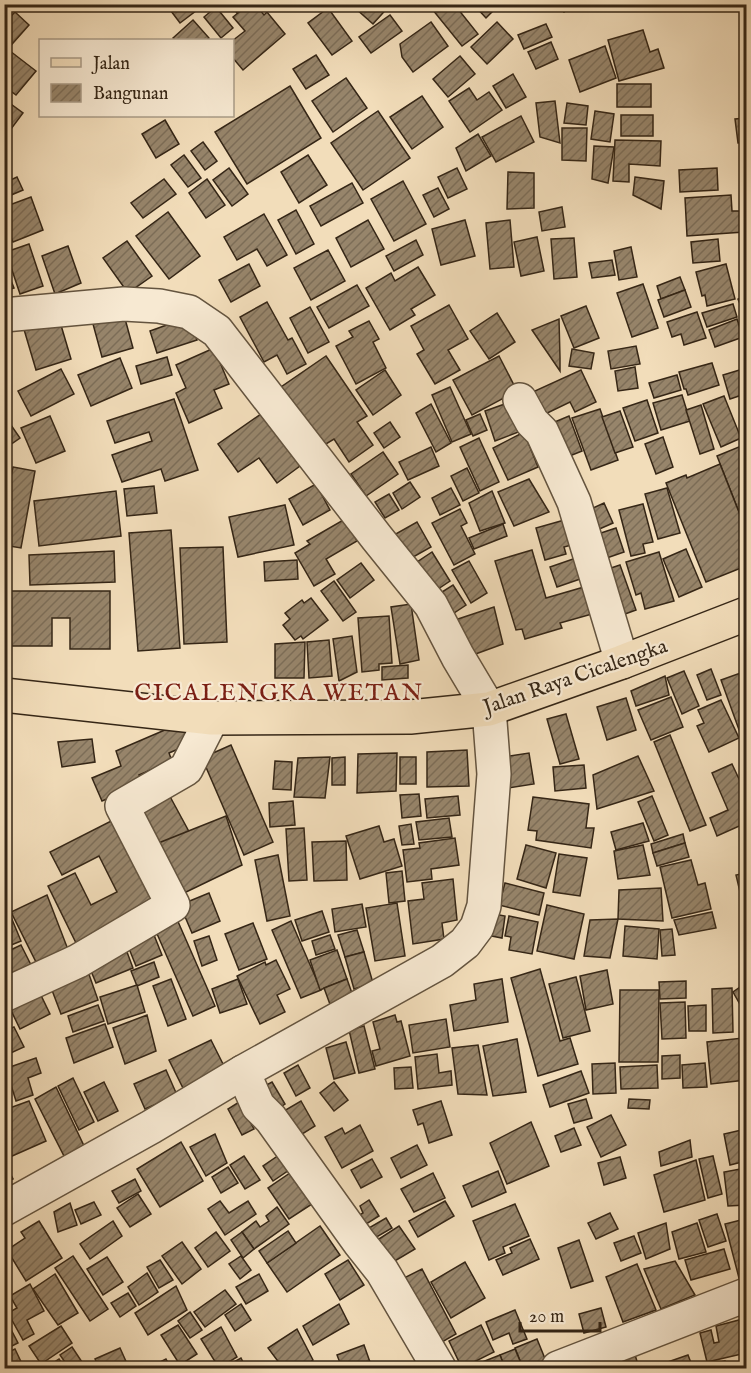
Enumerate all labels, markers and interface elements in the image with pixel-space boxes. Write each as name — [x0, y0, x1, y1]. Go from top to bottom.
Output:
legend — [39, 39, 234, 117]
text: Jalan — [91, 53, 130, 76]
text: Bangunan — [93, 83, 169, 106]
street label: Jalan Raya Cicalengka — [478, 633, 672, 722]
district label: CICALENGKA WETAN — [134, 678, 424, 709]
scale bar — [520, 1295, 600, 1333]
text: 20 m — [529, 1306, 564, 1329]

